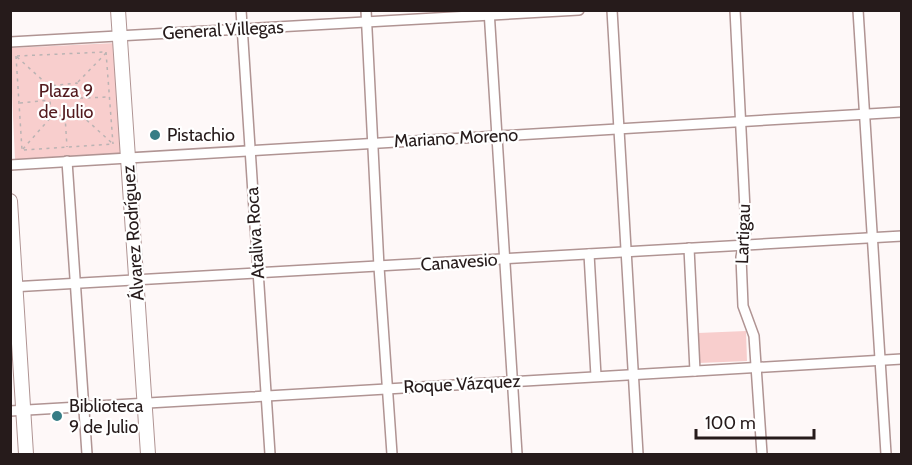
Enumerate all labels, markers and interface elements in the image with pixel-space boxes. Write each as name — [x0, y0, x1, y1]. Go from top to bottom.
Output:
street label: General Villegas — [162, 16, 284, 44]
park label: Plaza 9 de Julio — [38, 80, 94, 123]
place label: Pistachio — [167, 124, 235, 146]
street label: Mariano Moreno — [393, 124, 519, 152]
marker: Pistachio — [148, 128, 162, 142]
street label: Álvarez Rodríguez — [117, 164, 149, 301]
street label: Ataliva Roca — [241, 186, 269, 280]
street label: Lartigau — [731, 204, 755, 264]
street label: Canavesio — [420, 248, 498, 276]
street label: Roque Vázquez — [403, 370, 522, 398]
place label: Biblioteca 9 de Julio — [69, 395, 144, 438]
scale bar — [696, 402, 814, 440]
marker: Biblioteca 9 de Julio — [50, 409, 64, 423]
text: 100 m — [705, 412, 756, 434]

